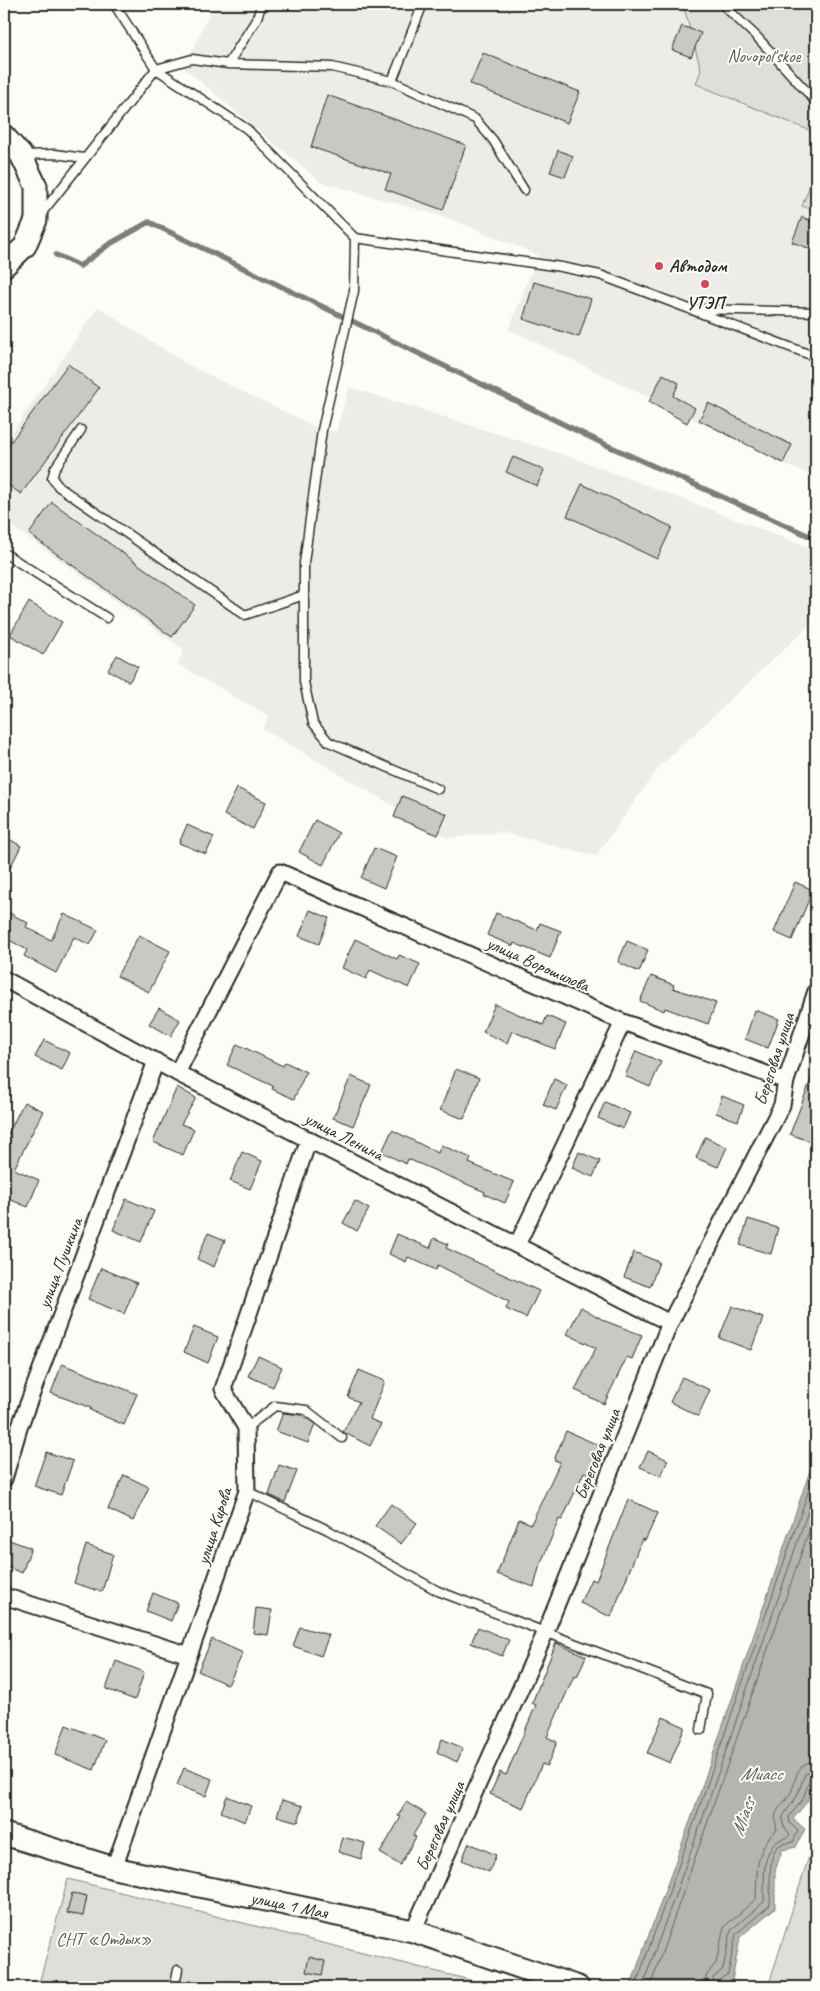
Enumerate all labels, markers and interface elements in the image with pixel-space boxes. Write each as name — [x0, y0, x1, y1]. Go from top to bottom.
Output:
park label: Novopol'skoe — [728, 45, 802, 67]
place label: Автодом — [669, 255, 728, 277]
marker: Автодом — [653, 260, 665, 272]
marker: УТЭП — [699, 278, 711, 290]
place label: УТЭП — [686, 292, 728, 314]
street label: улица Ворошилова — [482, 931, 594, 997]
street label: Береговая улица — [749, 1008, 800, 1108]
street label: улица Ленина — [300, 1106, 389, 1166]
street label: улица Пушкина — [32, 1213, 88, 1312]
street label: Береговая улица — [569, 1404, 626, 1502]
street label: улица Кирова — [191, 1483, 237, 1568]
water label: Миасс — [740, 1762, 784, 1786]
street label: Береговая улица — [411, 1776, 470, 1874]
water label: Miass — [725, 1792, 762, 1839]
street label: улица 1 Мая — [248, 1886, 331, 1924]
park label: СНТ «Отдых» — [56, 1928, 152, 1950]

